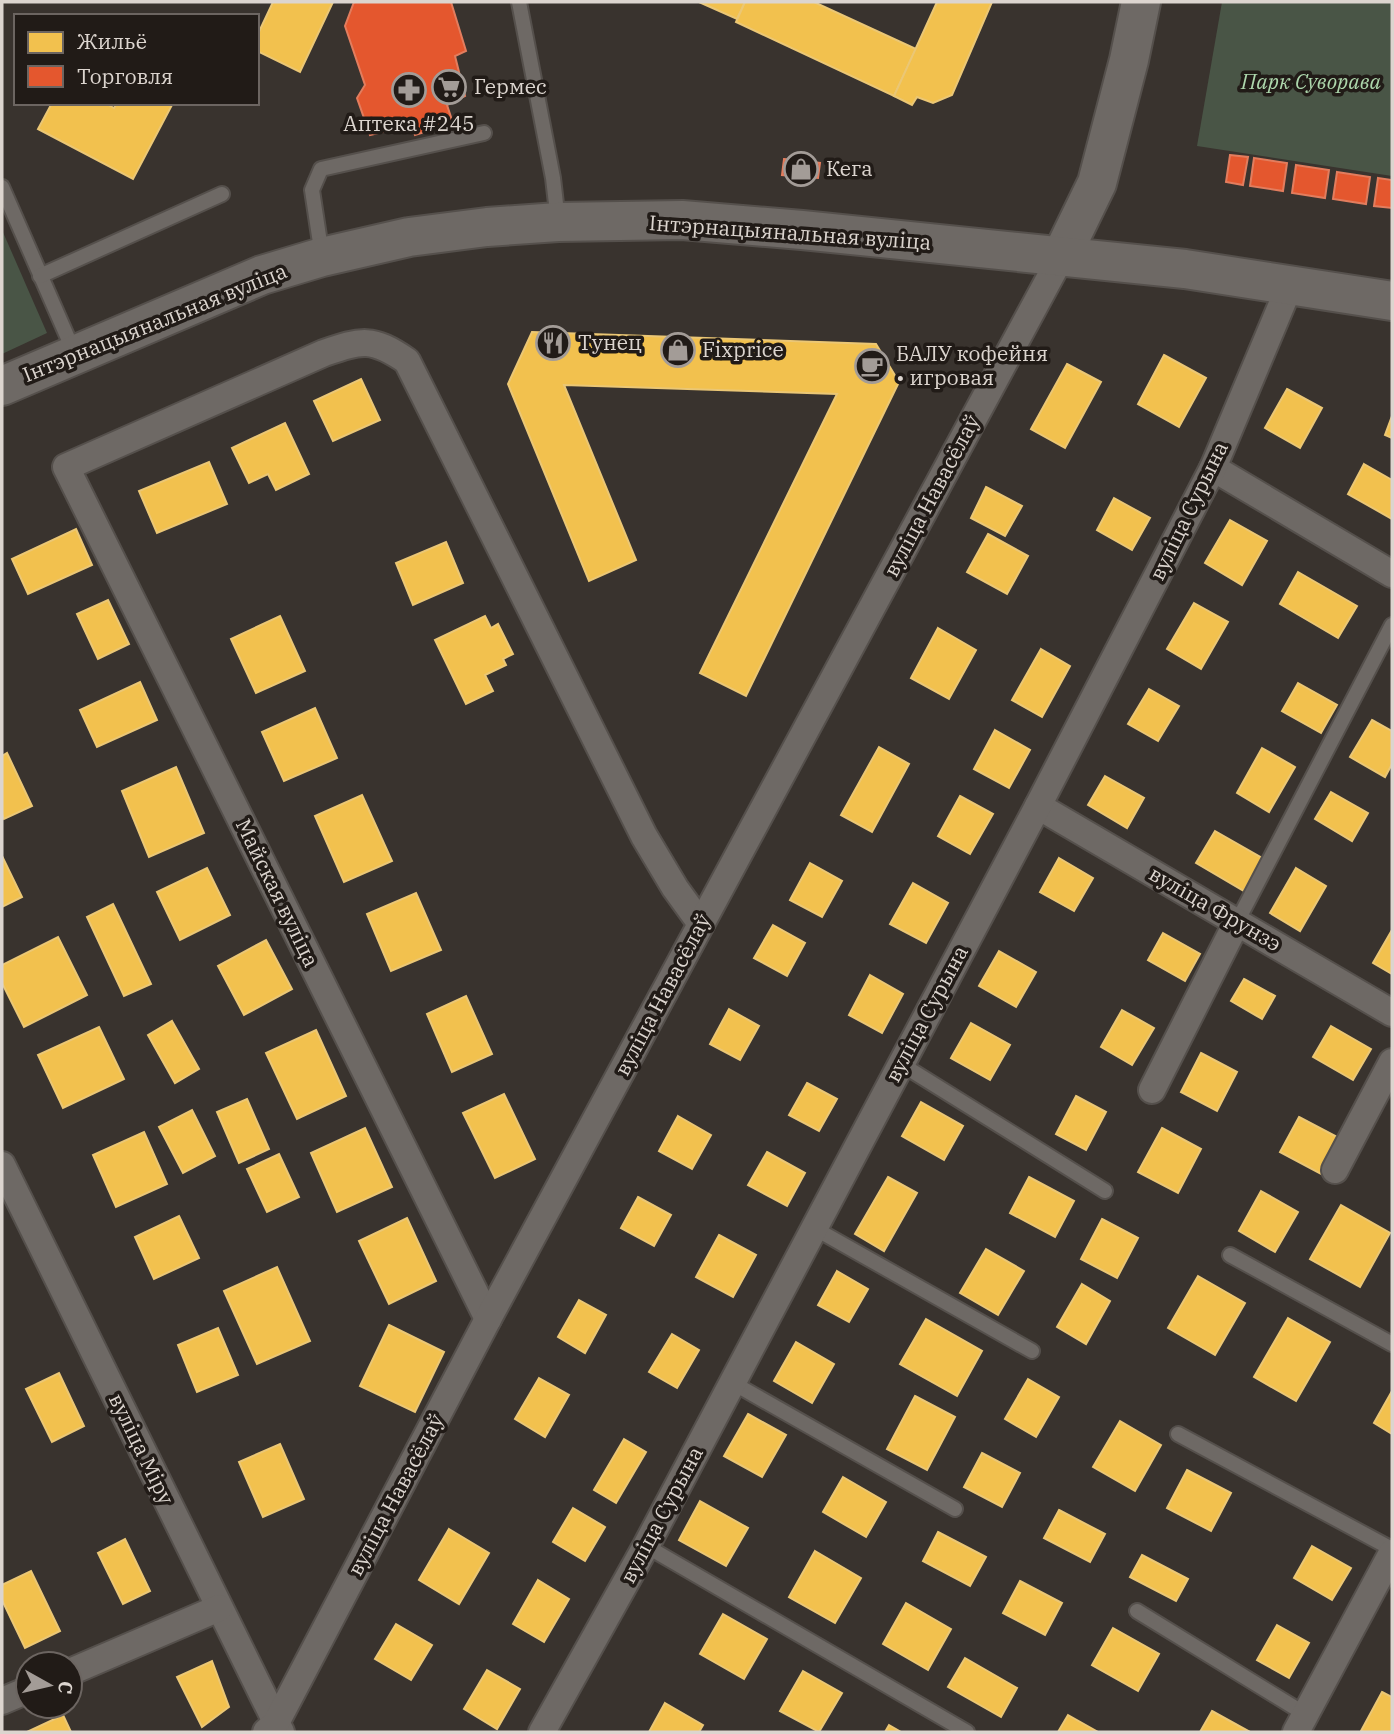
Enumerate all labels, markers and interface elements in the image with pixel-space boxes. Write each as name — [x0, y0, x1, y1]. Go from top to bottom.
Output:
legend — [14, 14, 259, 105]
text: Жильё — [77, 27, 147, 55]
text: Торговля — [77, 62, 173, 90]
park label: Парк Суворава — [1240, 67, 1381, 95]
supermarket icon: Гермес — [430, 68, 468, 106]
pharmacy icon: Аптека #245 — [390, 71, 428, 109]
place label: Гермес — [474, 72, 547, 100]
place label: Аптека #245 — [343, 109, 475, 137]
shop icon: Кега — [782, 150, 820, 188]
place label: Кега — [826, 154, 873, 182]
street label: Інтэрнацыянальная вуліца — [648, 208, 932, 256]
street label: Інтэрнацыянальная вуліца — [18, 256, 291, 388]
restaurant icon: Тунец — [534, 324, 572, 362]
place label: Тунец — [578, 328, 642, 356]
shop icon: Fixprice — [659, 331, 697, 369]
place label: Fixprice — [702, 335, 784, 363]
place label: БАЛУ кофейня • игровая — [896, 339, 1048, 391]
cafe icon: БАЛУ кофейня • игровая — [853, 347, 891, 385]
street label: вуліца Навасёлаў — [877, 409, 986, 581]
street label: вуліца Сурына — [1142, 436, 1234, 585]
street label: Майская вуліца — [230, 814, 326, 971]
street label: вуліца Фрунзэ — [1144, 859, 1287, 957]
street label: вуліца Навасёлаў — [608, 908, 717, 1080]
street label: вуліца Сурына — [878, 940, 974, 1087]
street label: вуліца Міру — [103, 1388, 181, 1509]
street label: вуліца Навасёлаў — [341, 1408, 450, 1580]
street label: вуліца Сурына — [613, 1441, 709, 1588]
north arrow — [14, 1650, 84, 1720]
text: С — [53, 1679, 79, 1695]

